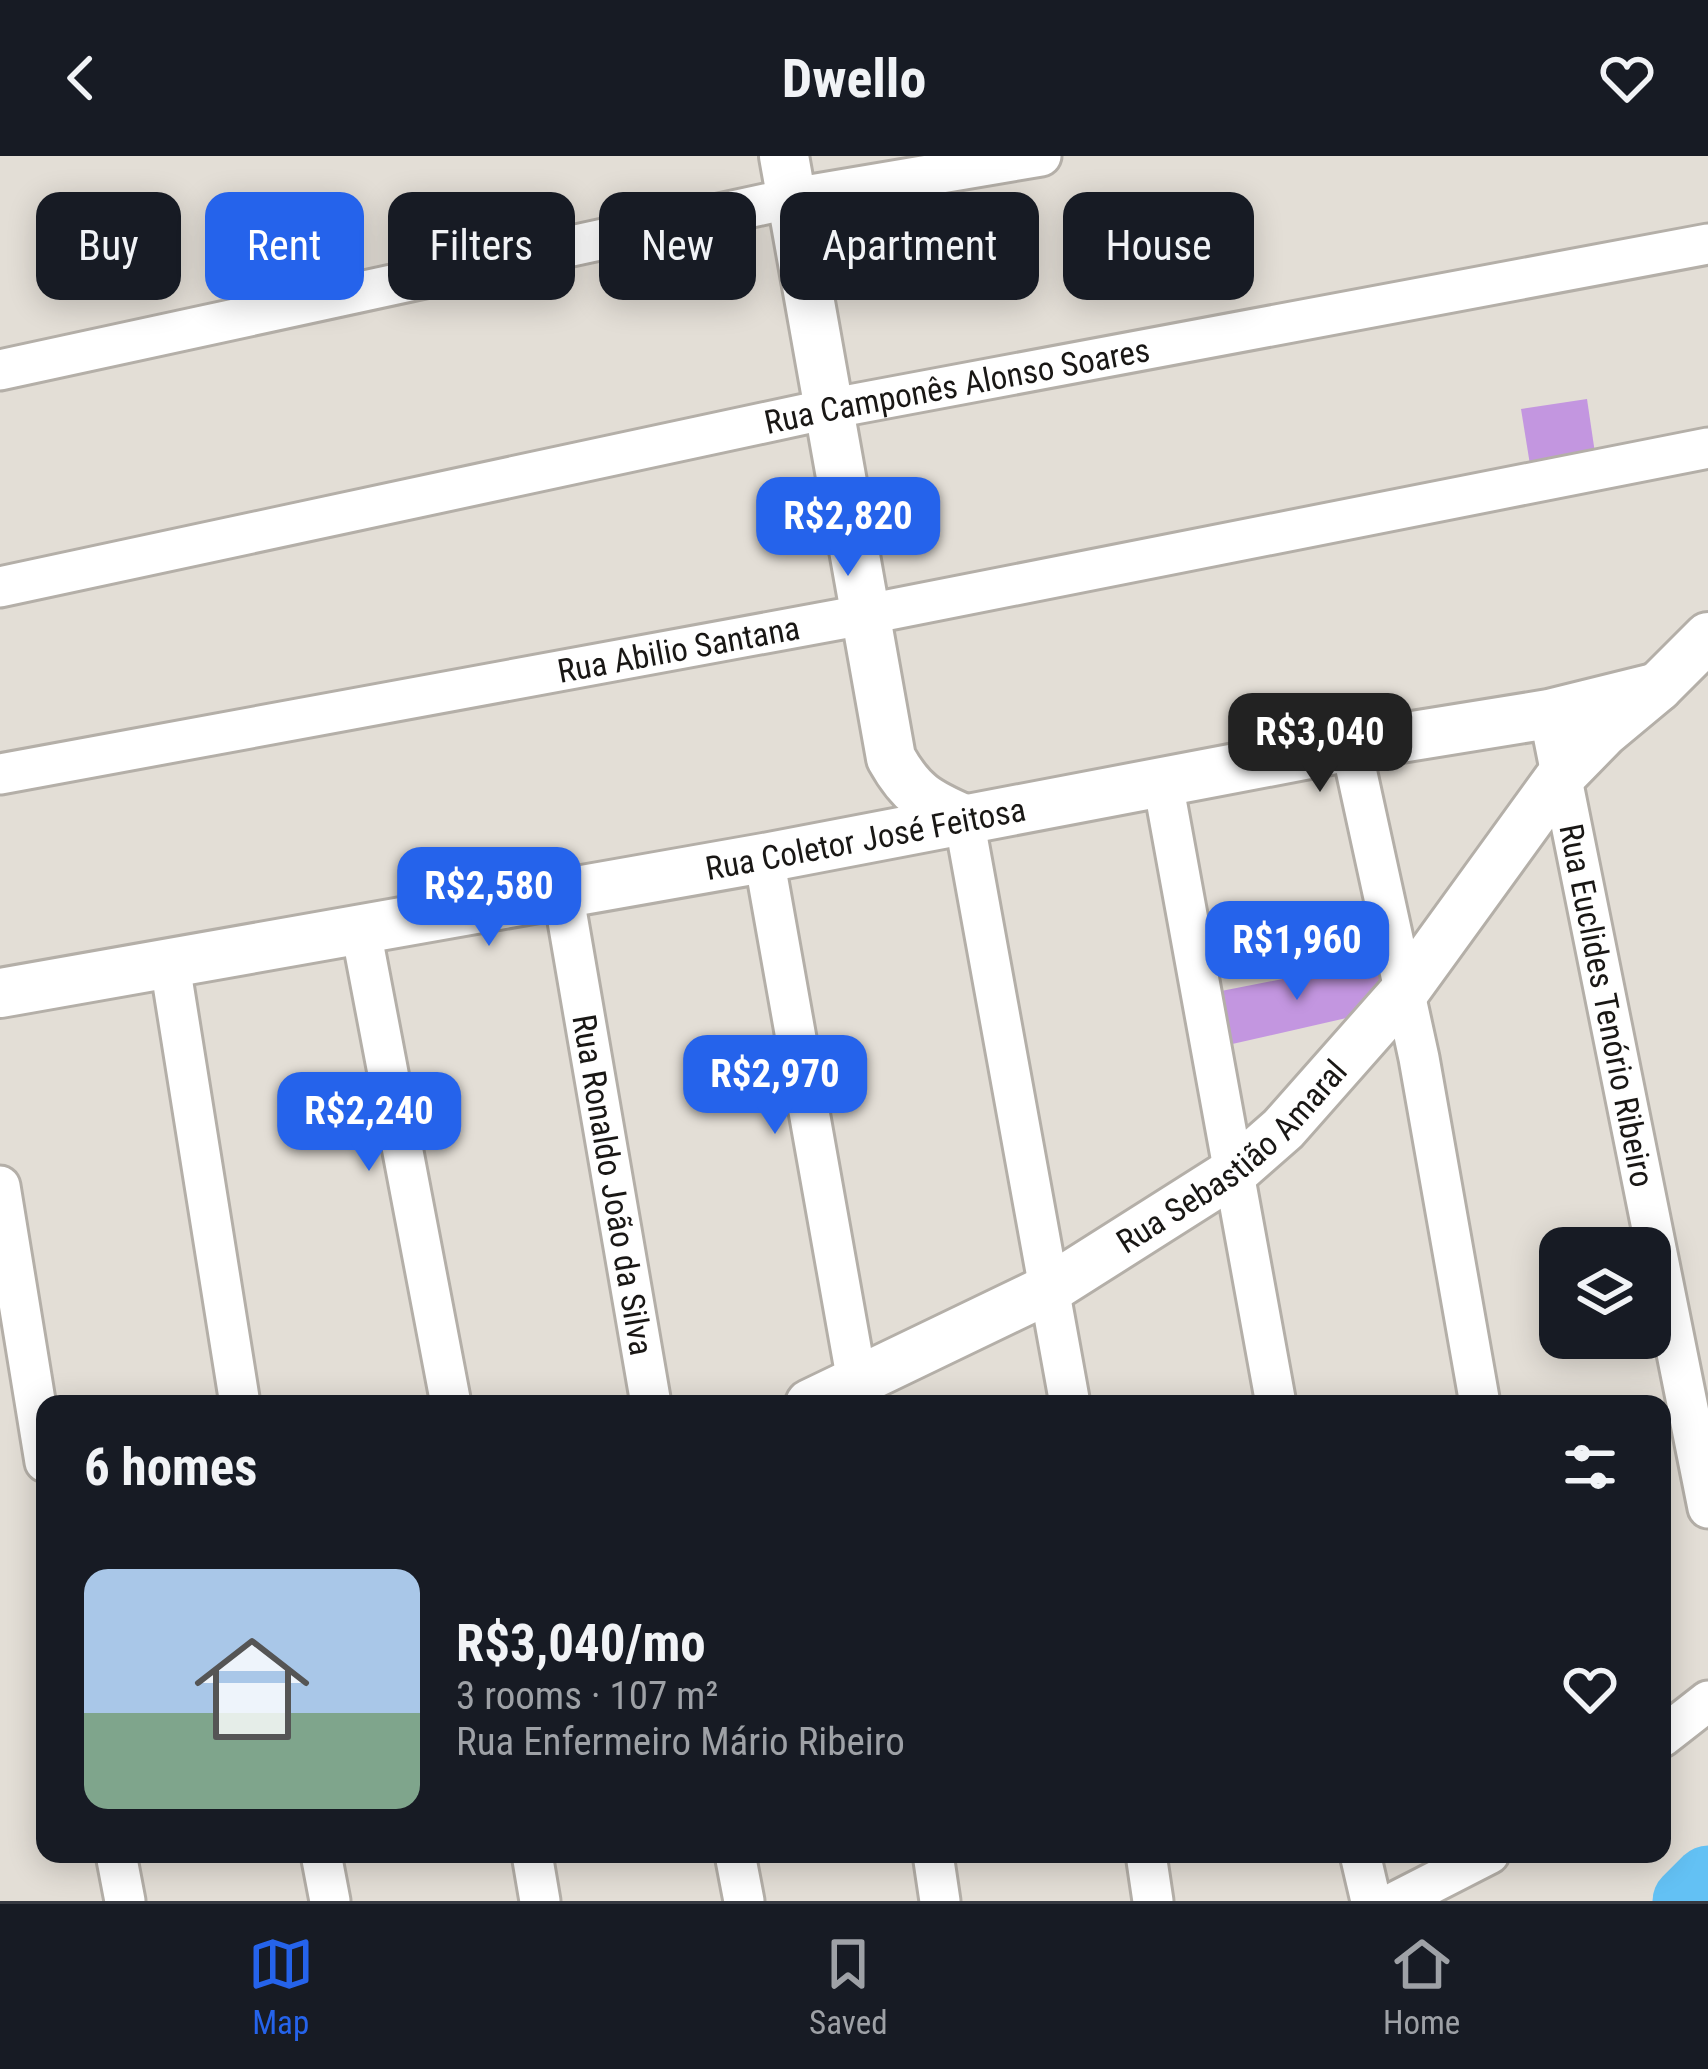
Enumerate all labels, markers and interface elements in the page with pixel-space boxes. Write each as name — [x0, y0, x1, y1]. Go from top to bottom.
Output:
icon: back — [48, 45, 114, 111]
icon: heart — [1594, 45, 1660, 111]
text: Dwello — [782, 47, 926, 110]
chip: Buy — [36, 192, 181, 300]
chip: Rent — [205, 192, 364, 300]
chip: Filters — [388, 192, 575, 300]
chip: New — [599, 192, 756, 300]
chip: Apartment — [780, 192, 1039, 300]
chip: House — [1063, 192, 1254, 300]
street label: Rua Camponês Alonso Soares — [761, 330, 1153, 442]
pin: R$2,820 — [737, 477, 959, 579]
text: R$2,820 — [783, 493, 913, 539]
street label: Rua Abilio Santana — [554, 608, 803, 691]
pin: R$3,040 — [1209, 693, 1431, 795]
text: R$3,040 — [1255, 709, 1385, 755]
street label: Rua Coletor José Feitosa — [702, 790, 1029, 888]
street label: Rua Euclides Tenório Ribeiro — [1551, 820, 1662, 1190]
pin: R$2,580 — [378, 847, 600, 949]
text: R$2,580 — [424, 863, 554, 909]
pin: R$1,960 — [1186, 901, 1408, 1003]
text: R$1,960 — [1232, 917, 1362, 963]
street label: Rua Ronaldo João da Silva — [564, 1011, 661, 1358]
pin: R$2,970 — [664, 1035, 886, 1137]
text: R$2,970 — [710, 1051, 840, 1097]
street label: Rua Sebastião Amaral — [1110, 1052, 1355, 1261]
pin: R$2,240 — [258, 1072, 480, 1174]
text: R$2,240 — [304, 1088, 434, 1134]
map controls — [1539, 1227, 1671, 1359]
button: layers — [1539, 1227, 1671, 1359]
icon: filters — [1557, 1434, 1623, 1500]
text: 6 homes — [84, 1438, 257, 1497]
text: R$3,040/mo — [456, 1614, 706, 1673]
icon: home — [180, 1617, 324, 1761]
icon: heart — [1557, 1656, 1623, 1722]
text: 3 rooms · 107 m² — [456, 1673, 718, 1719]
text: Rua Enfermeiro Mário Ribeiro — [456, 1719, 905, 1765]
tab: Map — [248, 1931, 314, 2042]
tab: Saved — [809, 1931, 888, 2042]
tab: Home — [1383, 1931, 1460, 2042]

